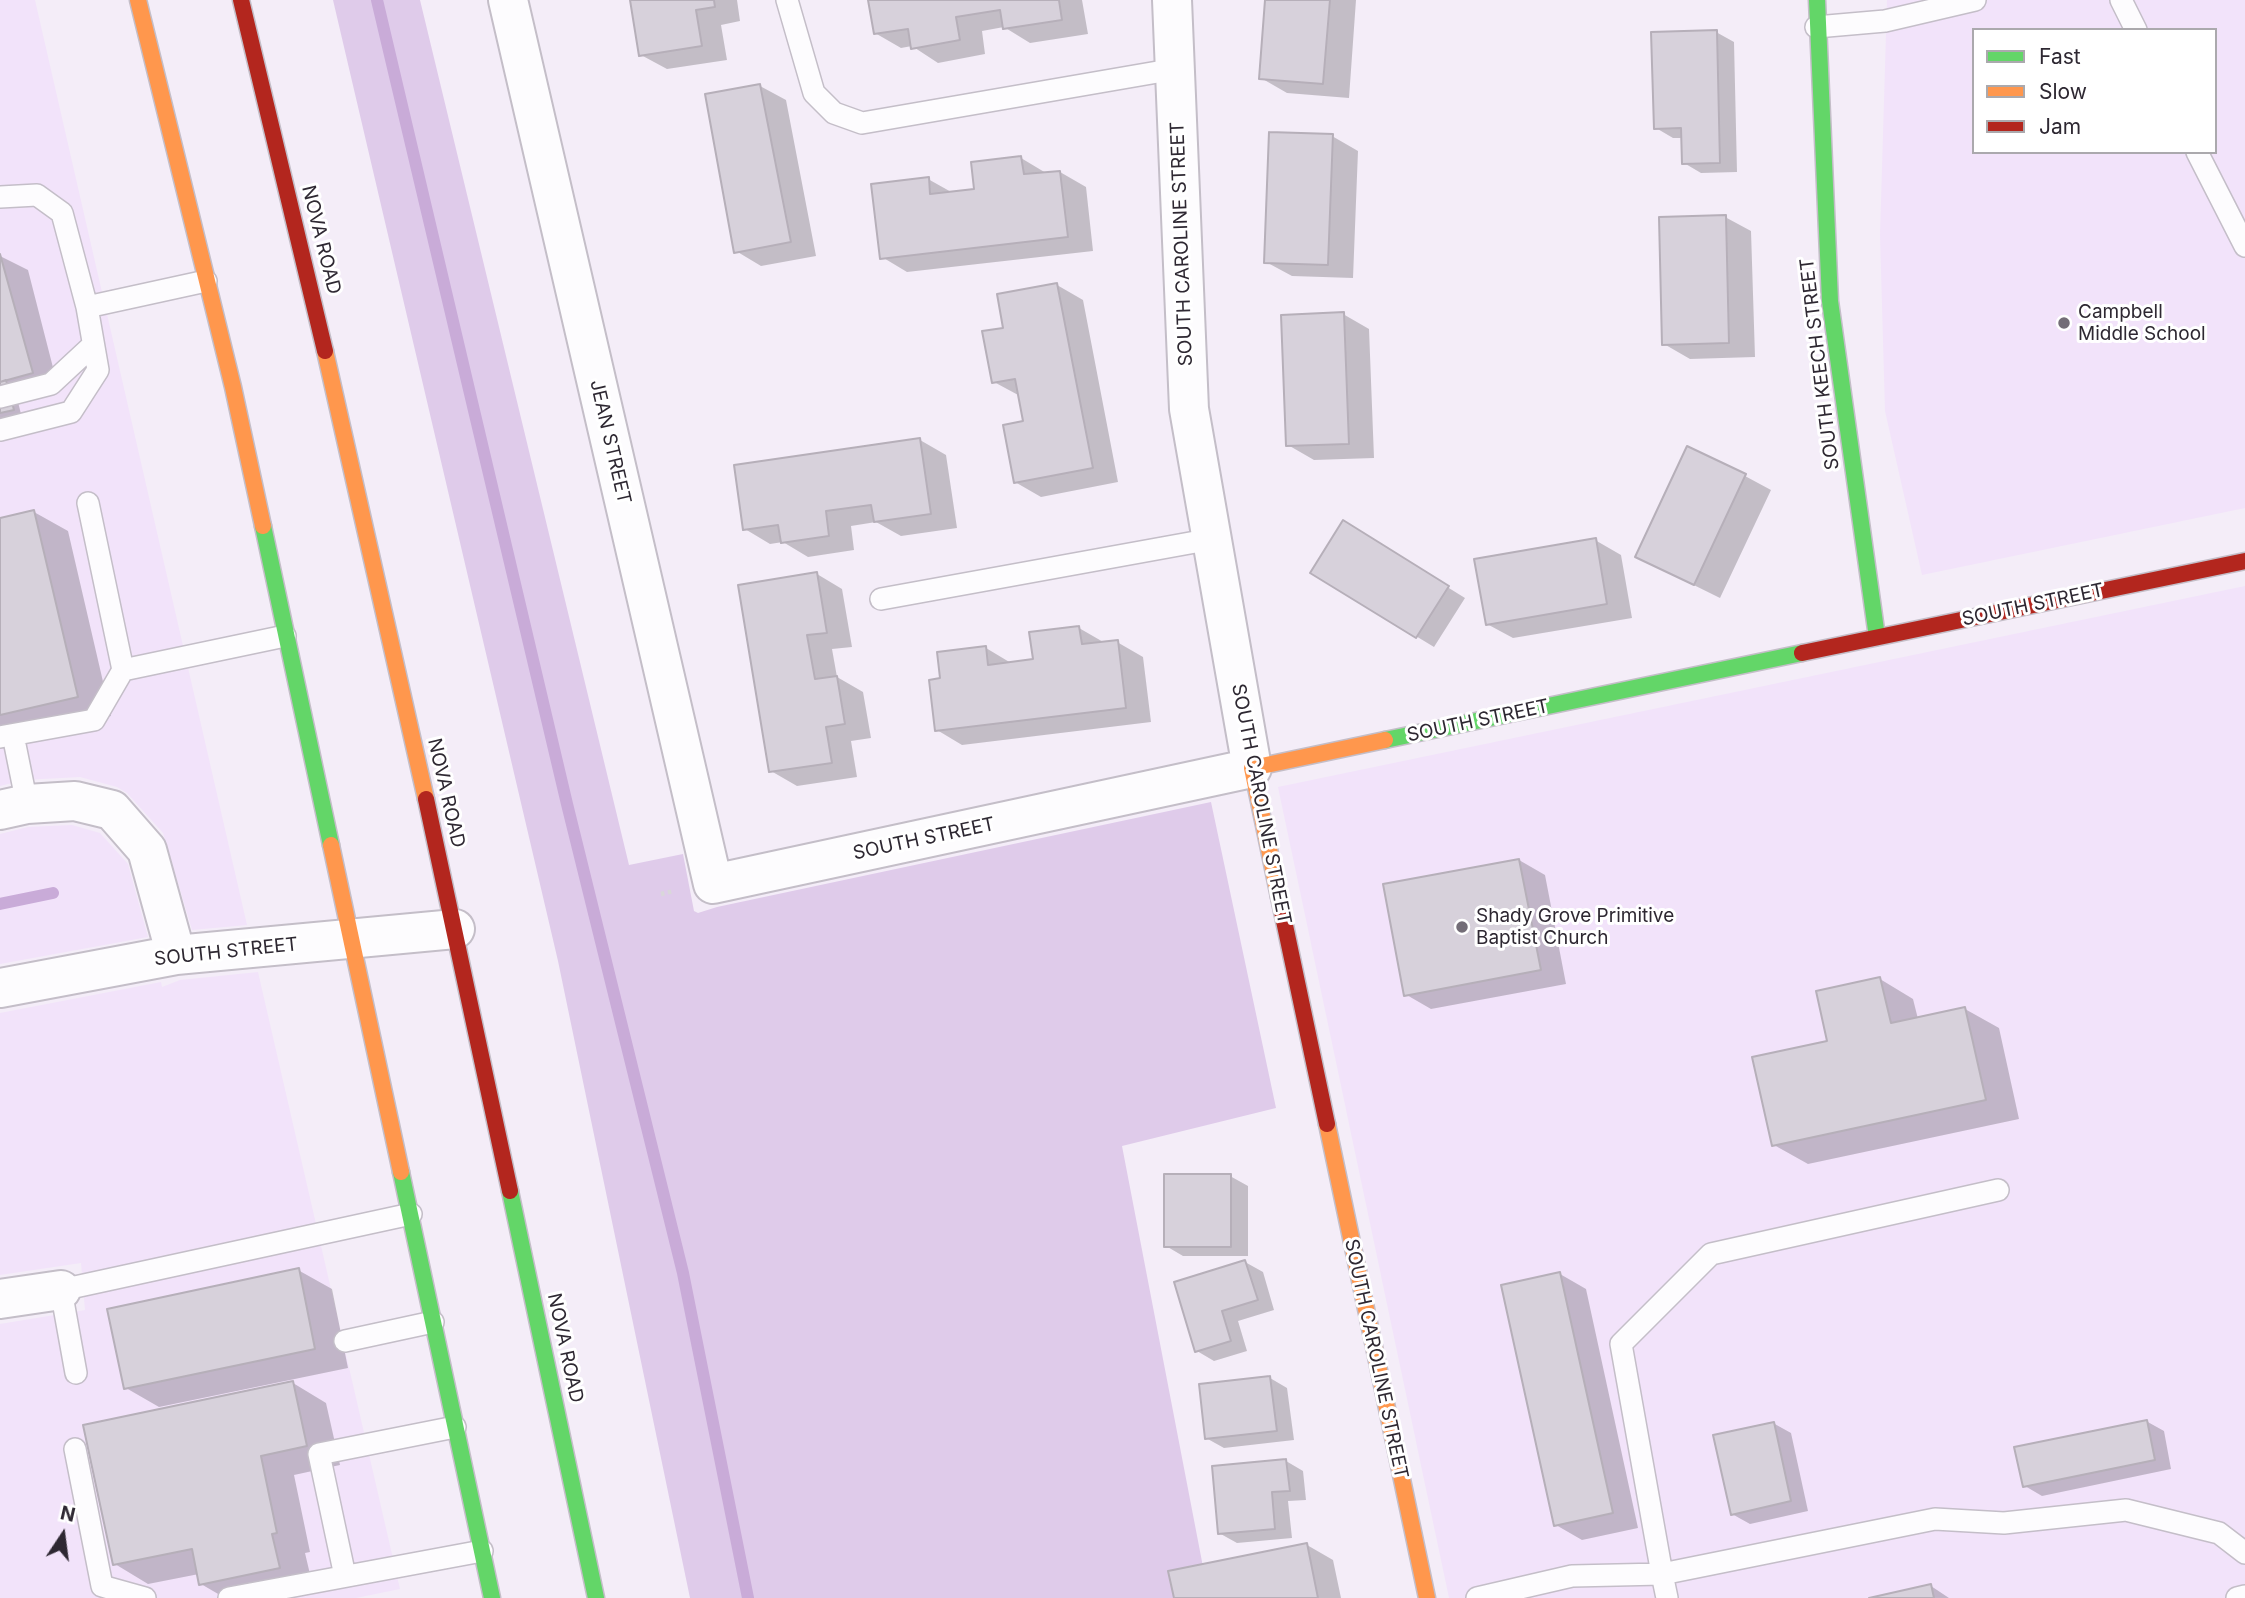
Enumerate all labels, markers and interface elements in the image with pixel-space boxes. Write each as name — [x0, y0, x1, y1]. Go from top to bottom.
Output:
legend — [1972, 28, 2217, 154]
text: Fast — [2039, 44, 2081, 69]
text: Slow — [2039, 79, 2087, 104]
text: Jam — [2039, 114, 2081, 139]
street label: SOUTH CAROLINE STREET — [1166, 121, 1198, 367]
street label: NOVA ROAD — [296, 183, 346, 297]
street label: SOUTH KEECH STREET — [1796, 257, 1844, 471]
place label: Campbell Middle School — [2078, 301, 2206, 345]
marker: Campbell Middle School — [2056, 315, 2072, 331]
street label: JEAN STREET — [585, 378, 635, 506]
street label: SOUTH STREET — [1960, 579, 2106, 631]
street label: SOUTH CAROLINE STREET — [1226, 682, 1296, 926]
street label: SOUTH STREET — [1405, 695, 1551, 747]
street label: NOVA ROAD — [422, 736, 470, 850]
street label: SOUTH STREET — [851, 813, 997, 865]
place label: Shady Grove Primitive Baptist Church — [1476, 905, 1674, 949]
marker: Shady Grove Primitive Baptist Church — [1454, 919, 1470, 935]
street label: SOUTH STREET — [153, 933, 299, 971]
street label: SOUTH CAROLINE STREET — [1339, 1237, 1413, 1481]
street label: NOVA ROAD — [542, 1291, 588, 1405]
north arrow — [28, 1500, 98, 1570]
text: N — [58, 1501, 77, 1527]

